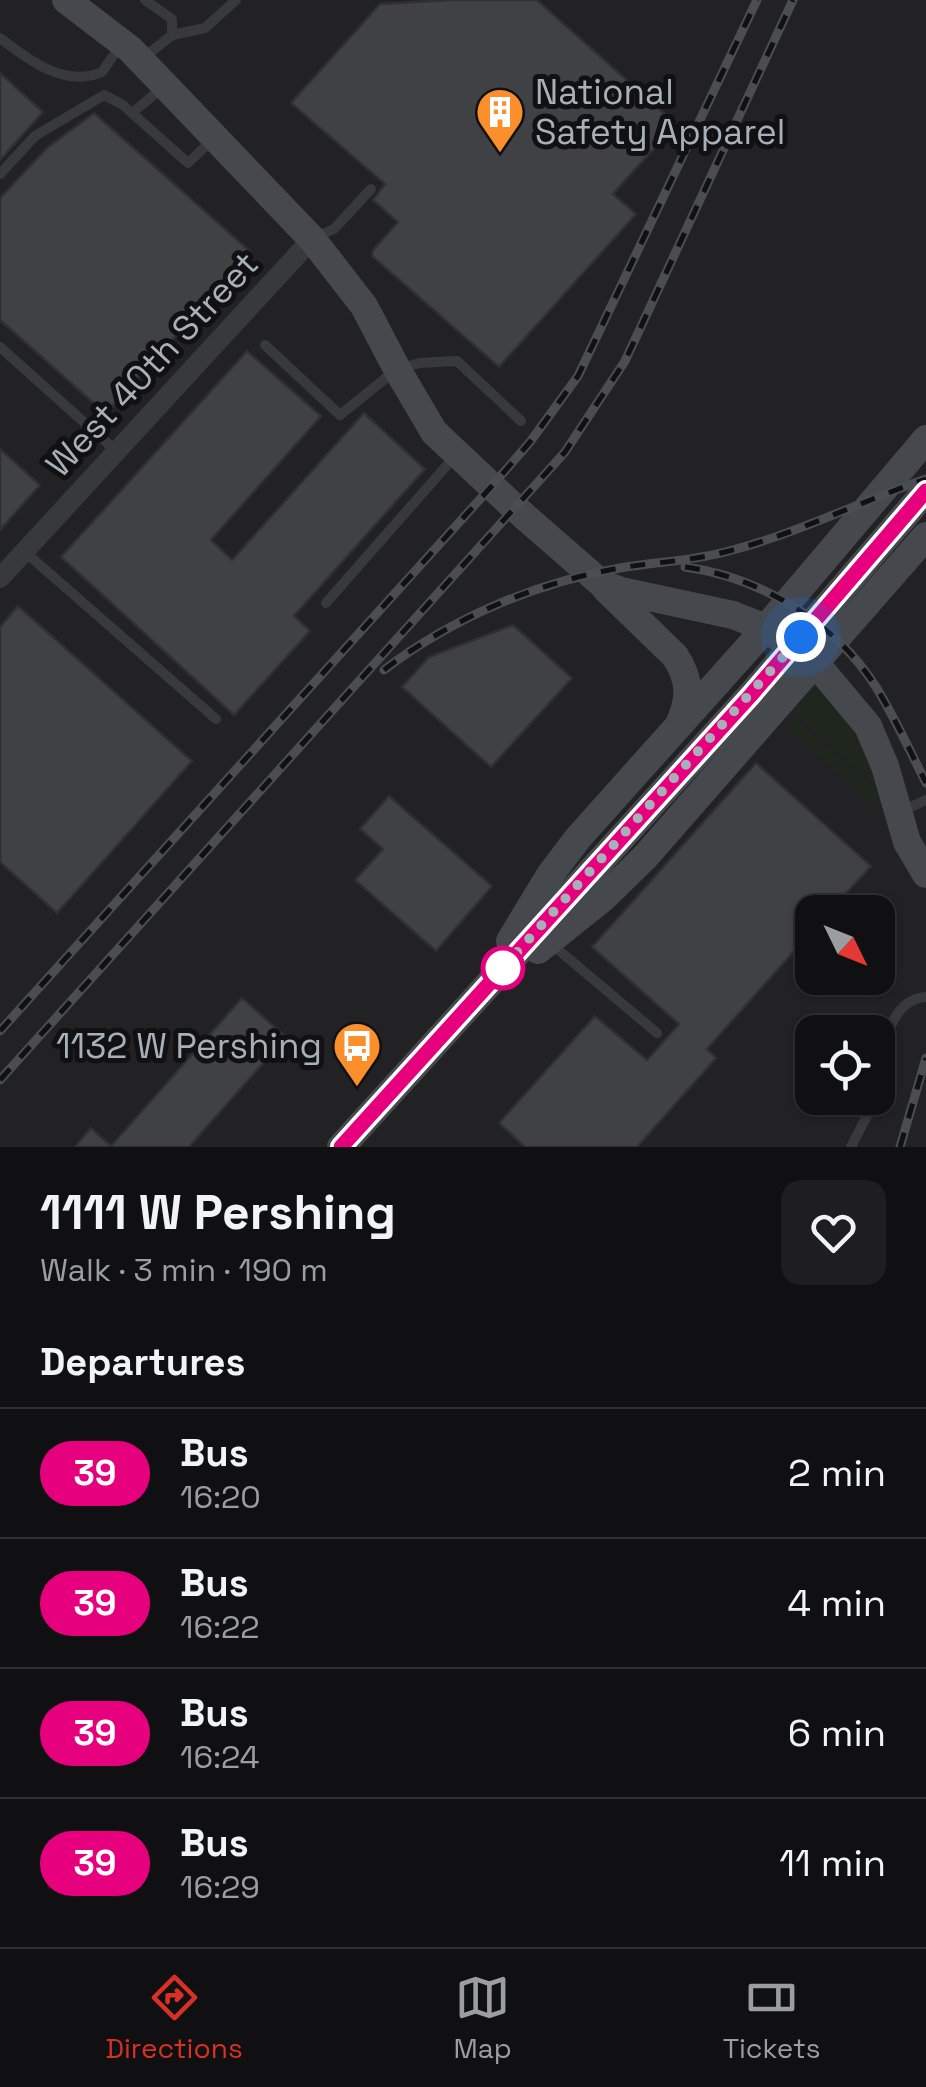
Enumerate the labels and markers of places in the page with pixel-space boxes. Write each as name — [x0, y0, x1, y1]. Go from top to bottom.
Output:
place label: National Safety Apparel — [535, 70, 785, 154]
building icon: National Safety Apparel — [474, 86, 526, 154]
unlabelled marker — [482, 947, 524, 989]
bus stop icon: 1132 W Pershing — [331, 1020, 383, 1088]
place label: 1132 W Pershing — [56, 1024, 322, 1068]

